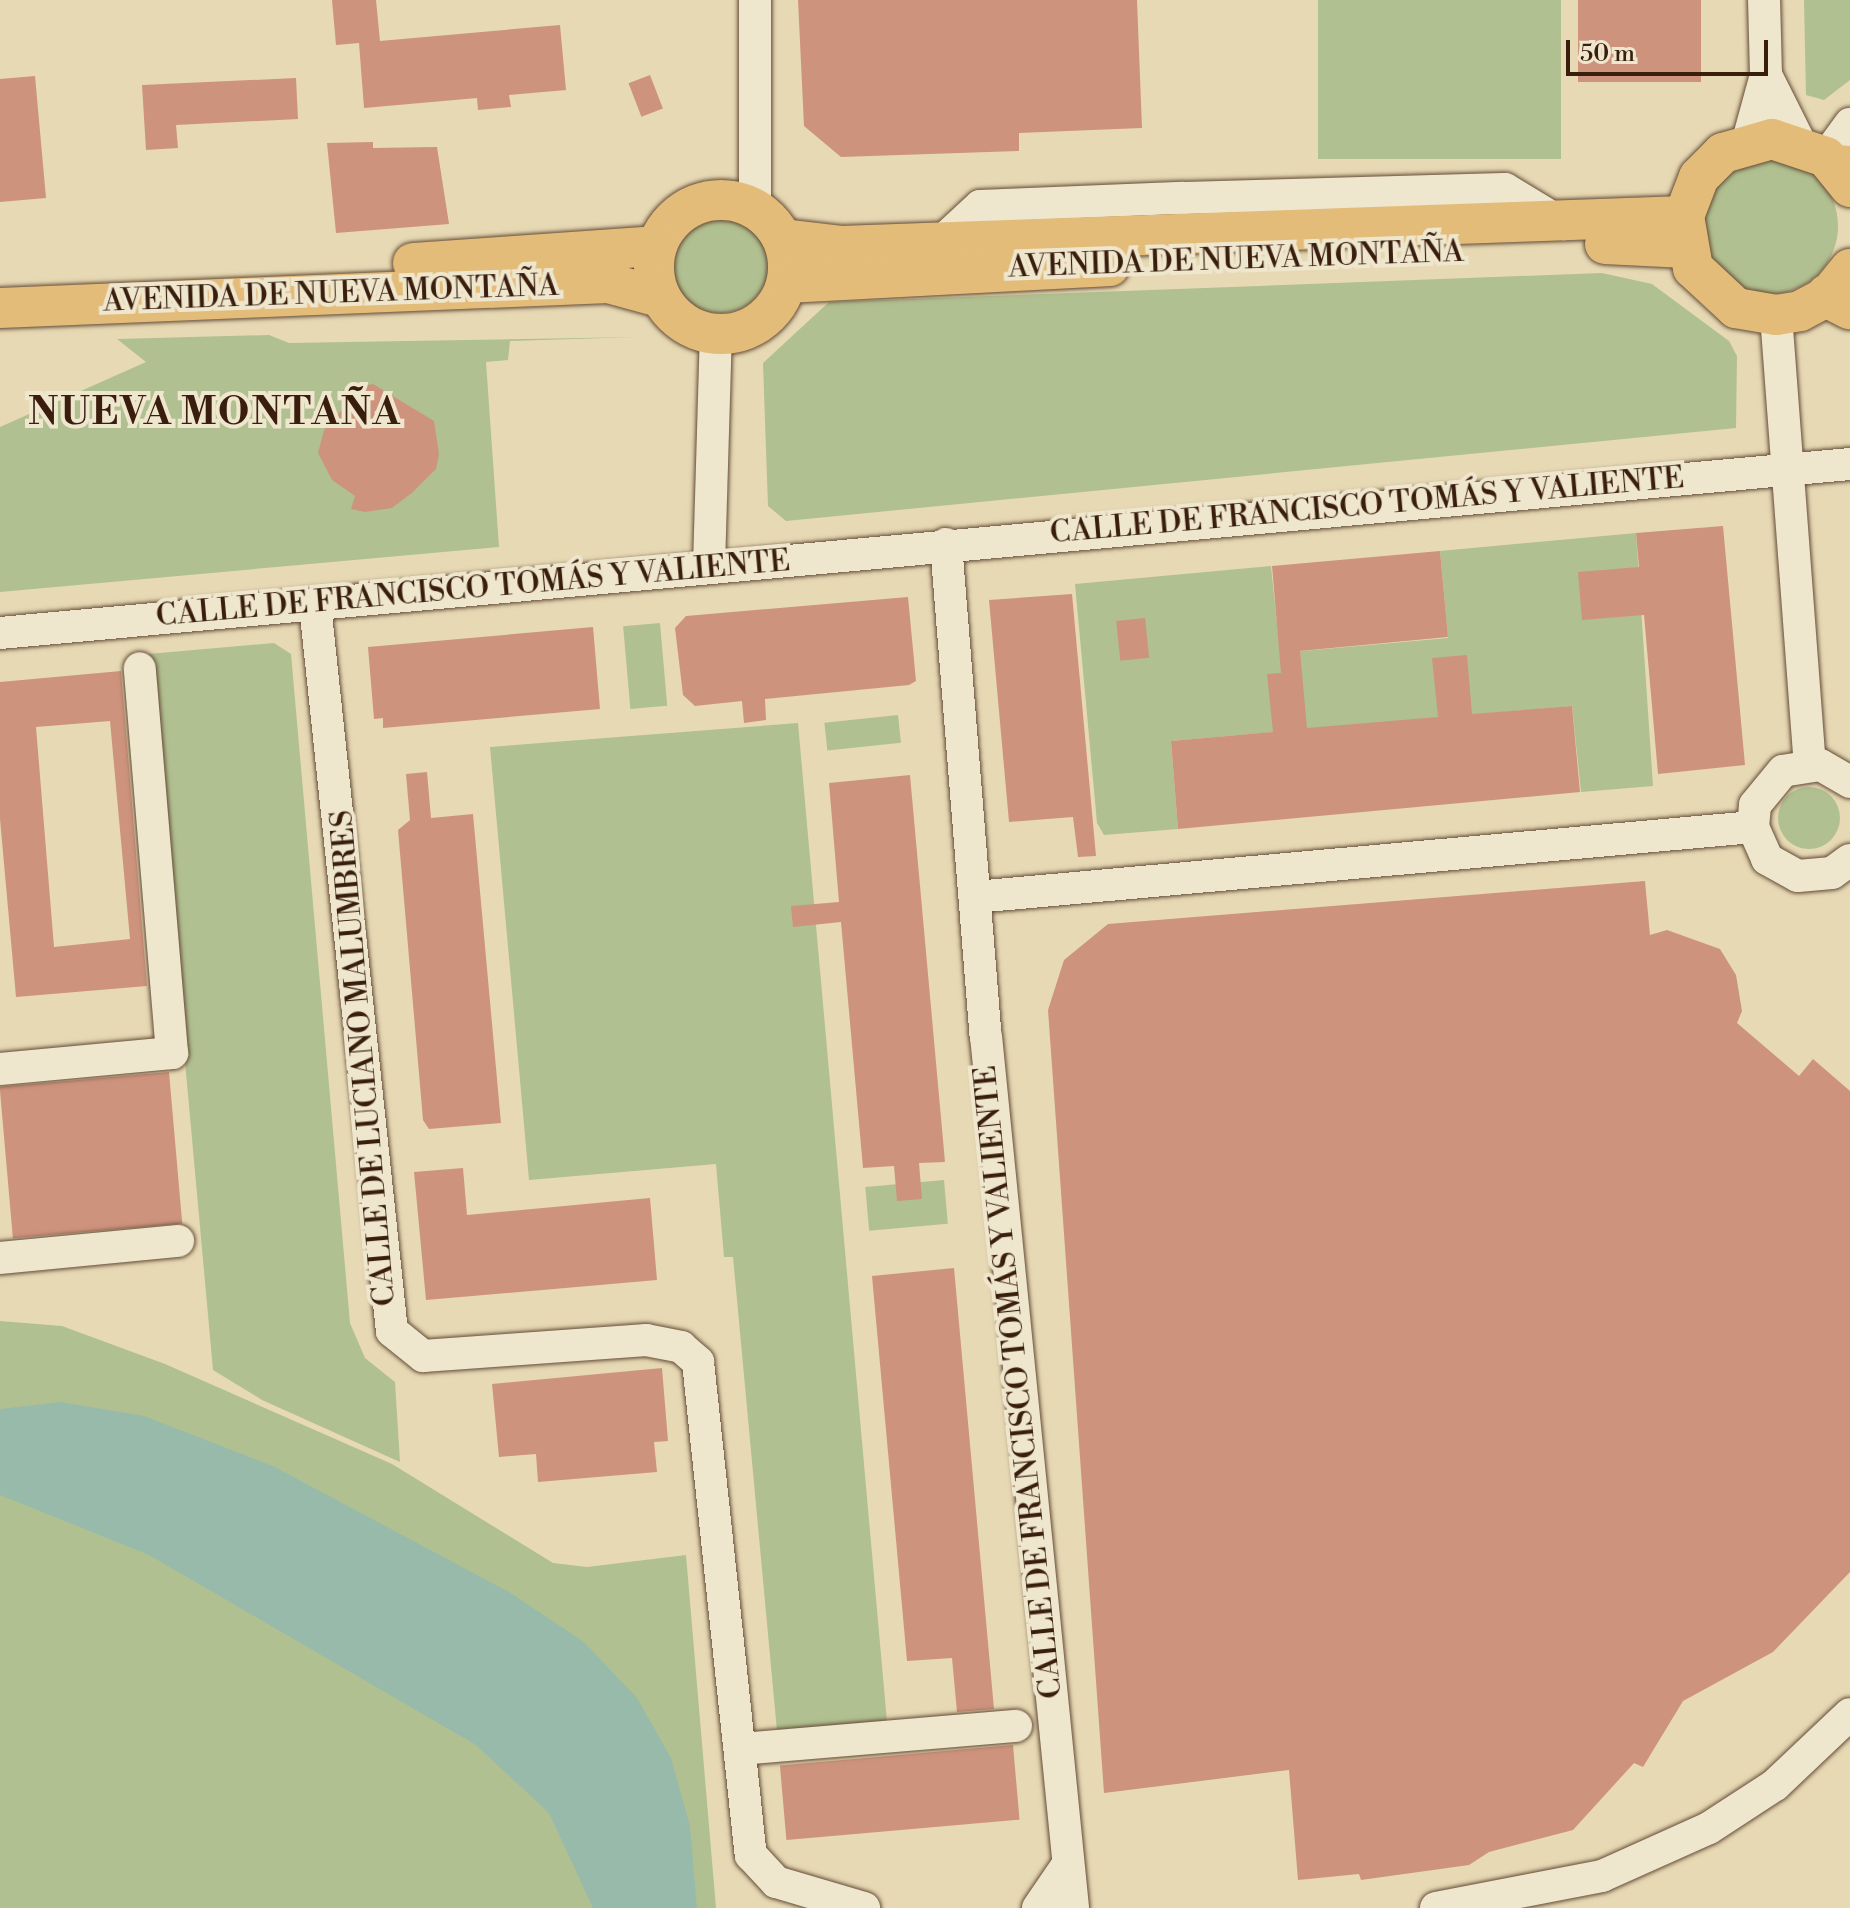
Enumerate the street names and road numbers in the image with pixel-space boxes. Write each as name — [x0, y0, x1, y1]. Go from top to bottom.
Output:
street label: AVENIDA DE NUEVA MONTAÑA — [1008, 234, 1464, 286]
street label: AVENIDA DE NUEVA MONTAÑA — [103, 268, 559, 320]
street label: CALLE DE FRANCISCO TOMÁS Y VALIENTE — [1048, 460, 1686, 552]
street label: CALLE DE FRANCISCO TOMÁS Y VALIENTE — [154, 543, 792, 635]
street label: CALLE DE LUCIANO MALUMBRES — [324, 808, 404, 1308]
street label: CALLE DE FRANCISCO TOMÁS Y VALIENTE — [968, 1064, 1070, 1700]

